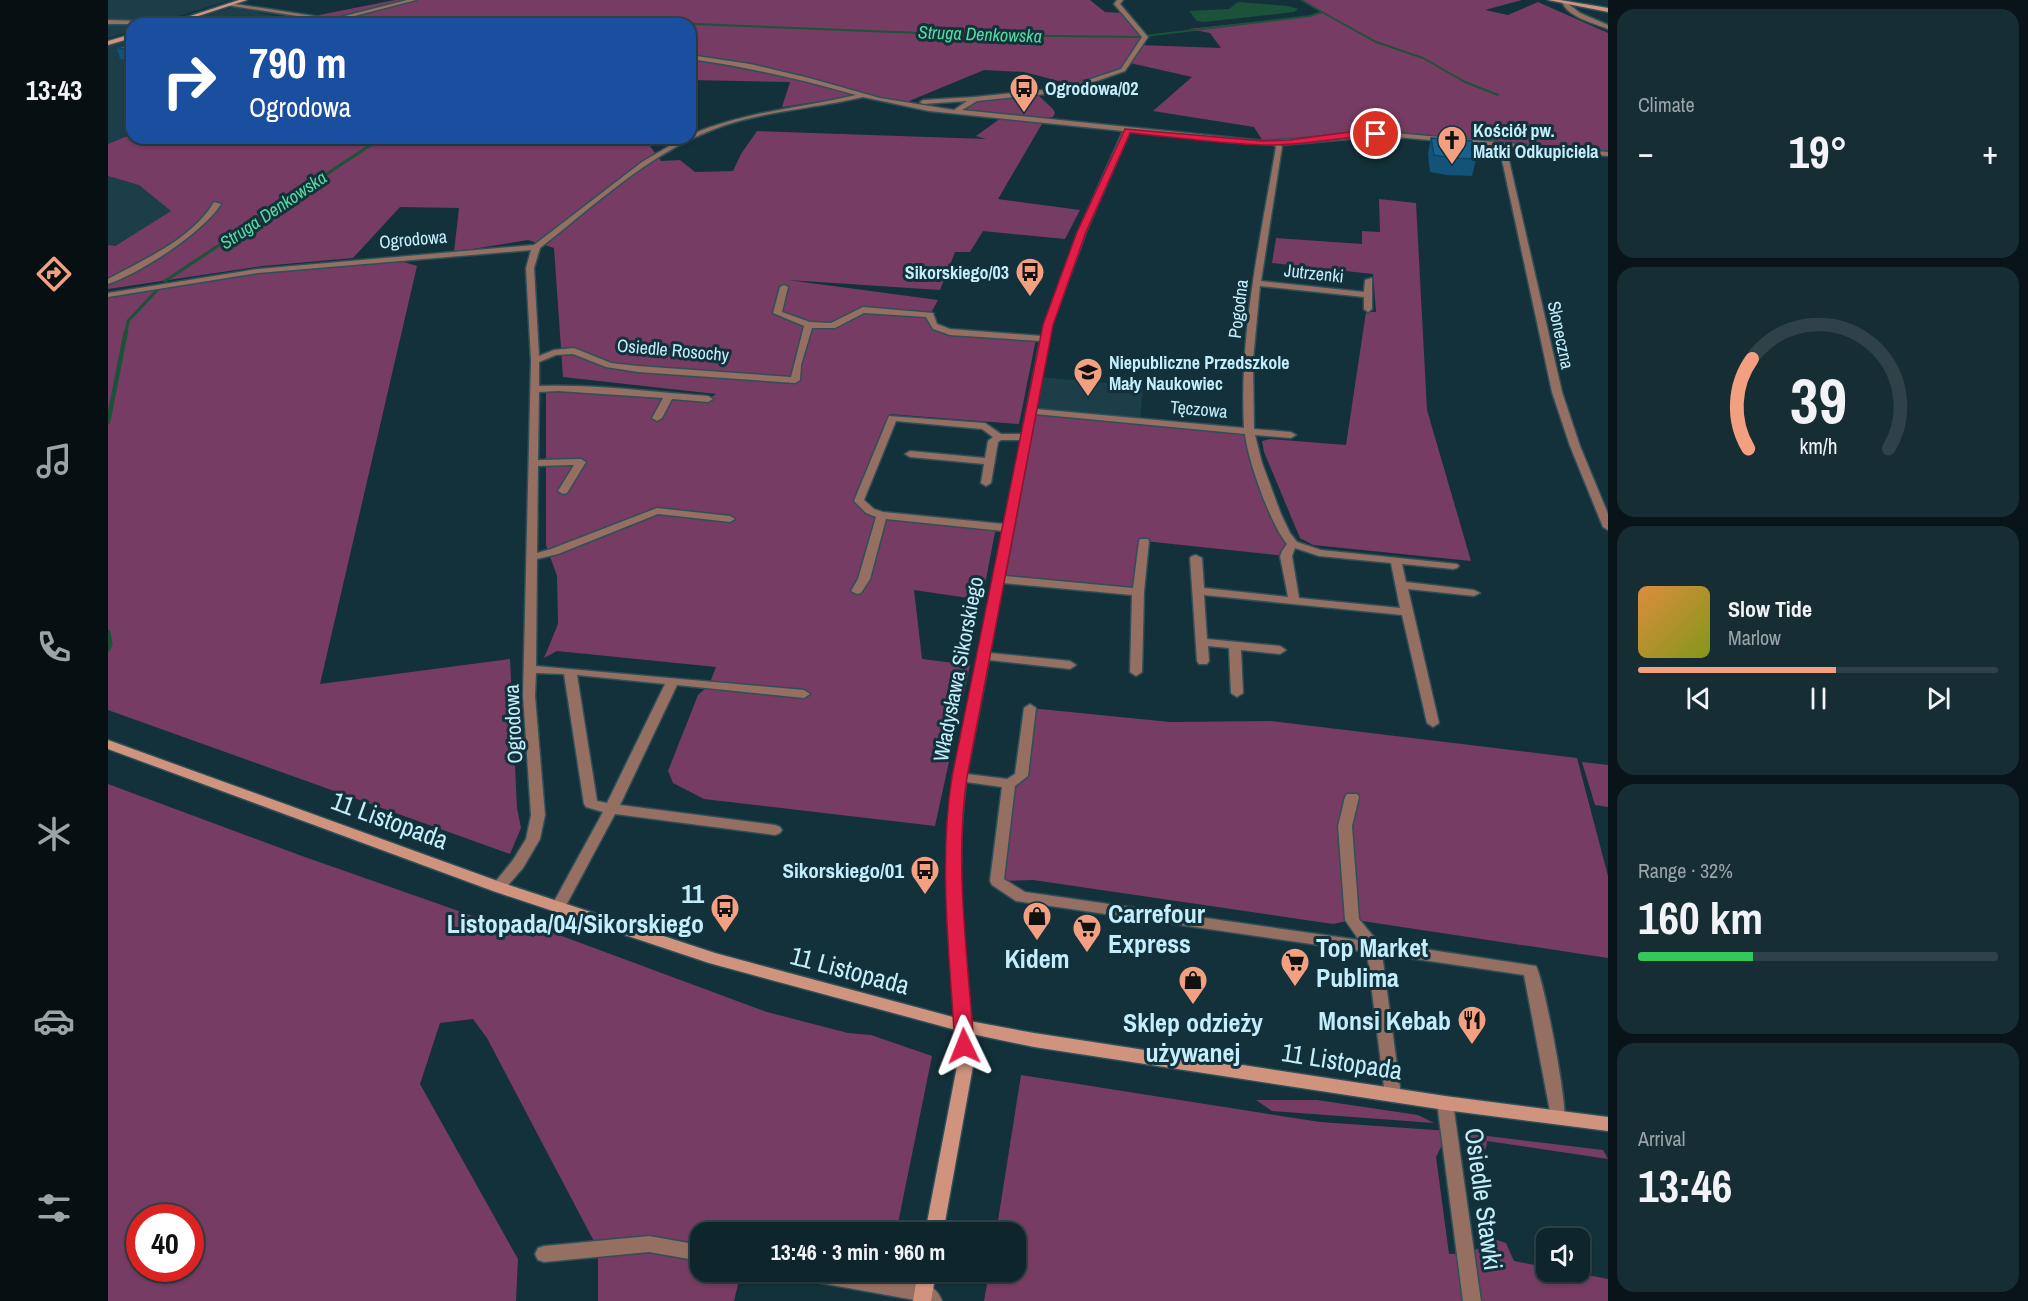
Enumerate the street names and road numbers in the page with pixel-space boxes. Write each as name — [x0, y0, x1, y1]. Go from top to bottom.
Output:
street label: Ogrodowa — [378, 224, 448, 254]
street label: Jutrzenki — [1283, 257, 1345, 289]
street label: Pogodna — [1222, 278, 1254, 340]
street label: Słoneczna — [1542, 299, 1580, 371]
street label: Osiedle Rosochy — [616, 333, 731, 367]
street label: Tęczowa — [1169, 394, 1229, 424]
street label: Władysława Sikorskiego — [926, 574, 990, 764]
street label: Ogrodowa — [496, 683, 530, 764]
street label: 11 Listopada — [327, 783, 453, 857]
street label: 11 Listopada — [787, 937, 913, 1003]
street label: 11 Listopada — [1279, 1034, 1405, 1088]
street label: Osiedle Stawki — [1457, 1126, 1511, 1272]

